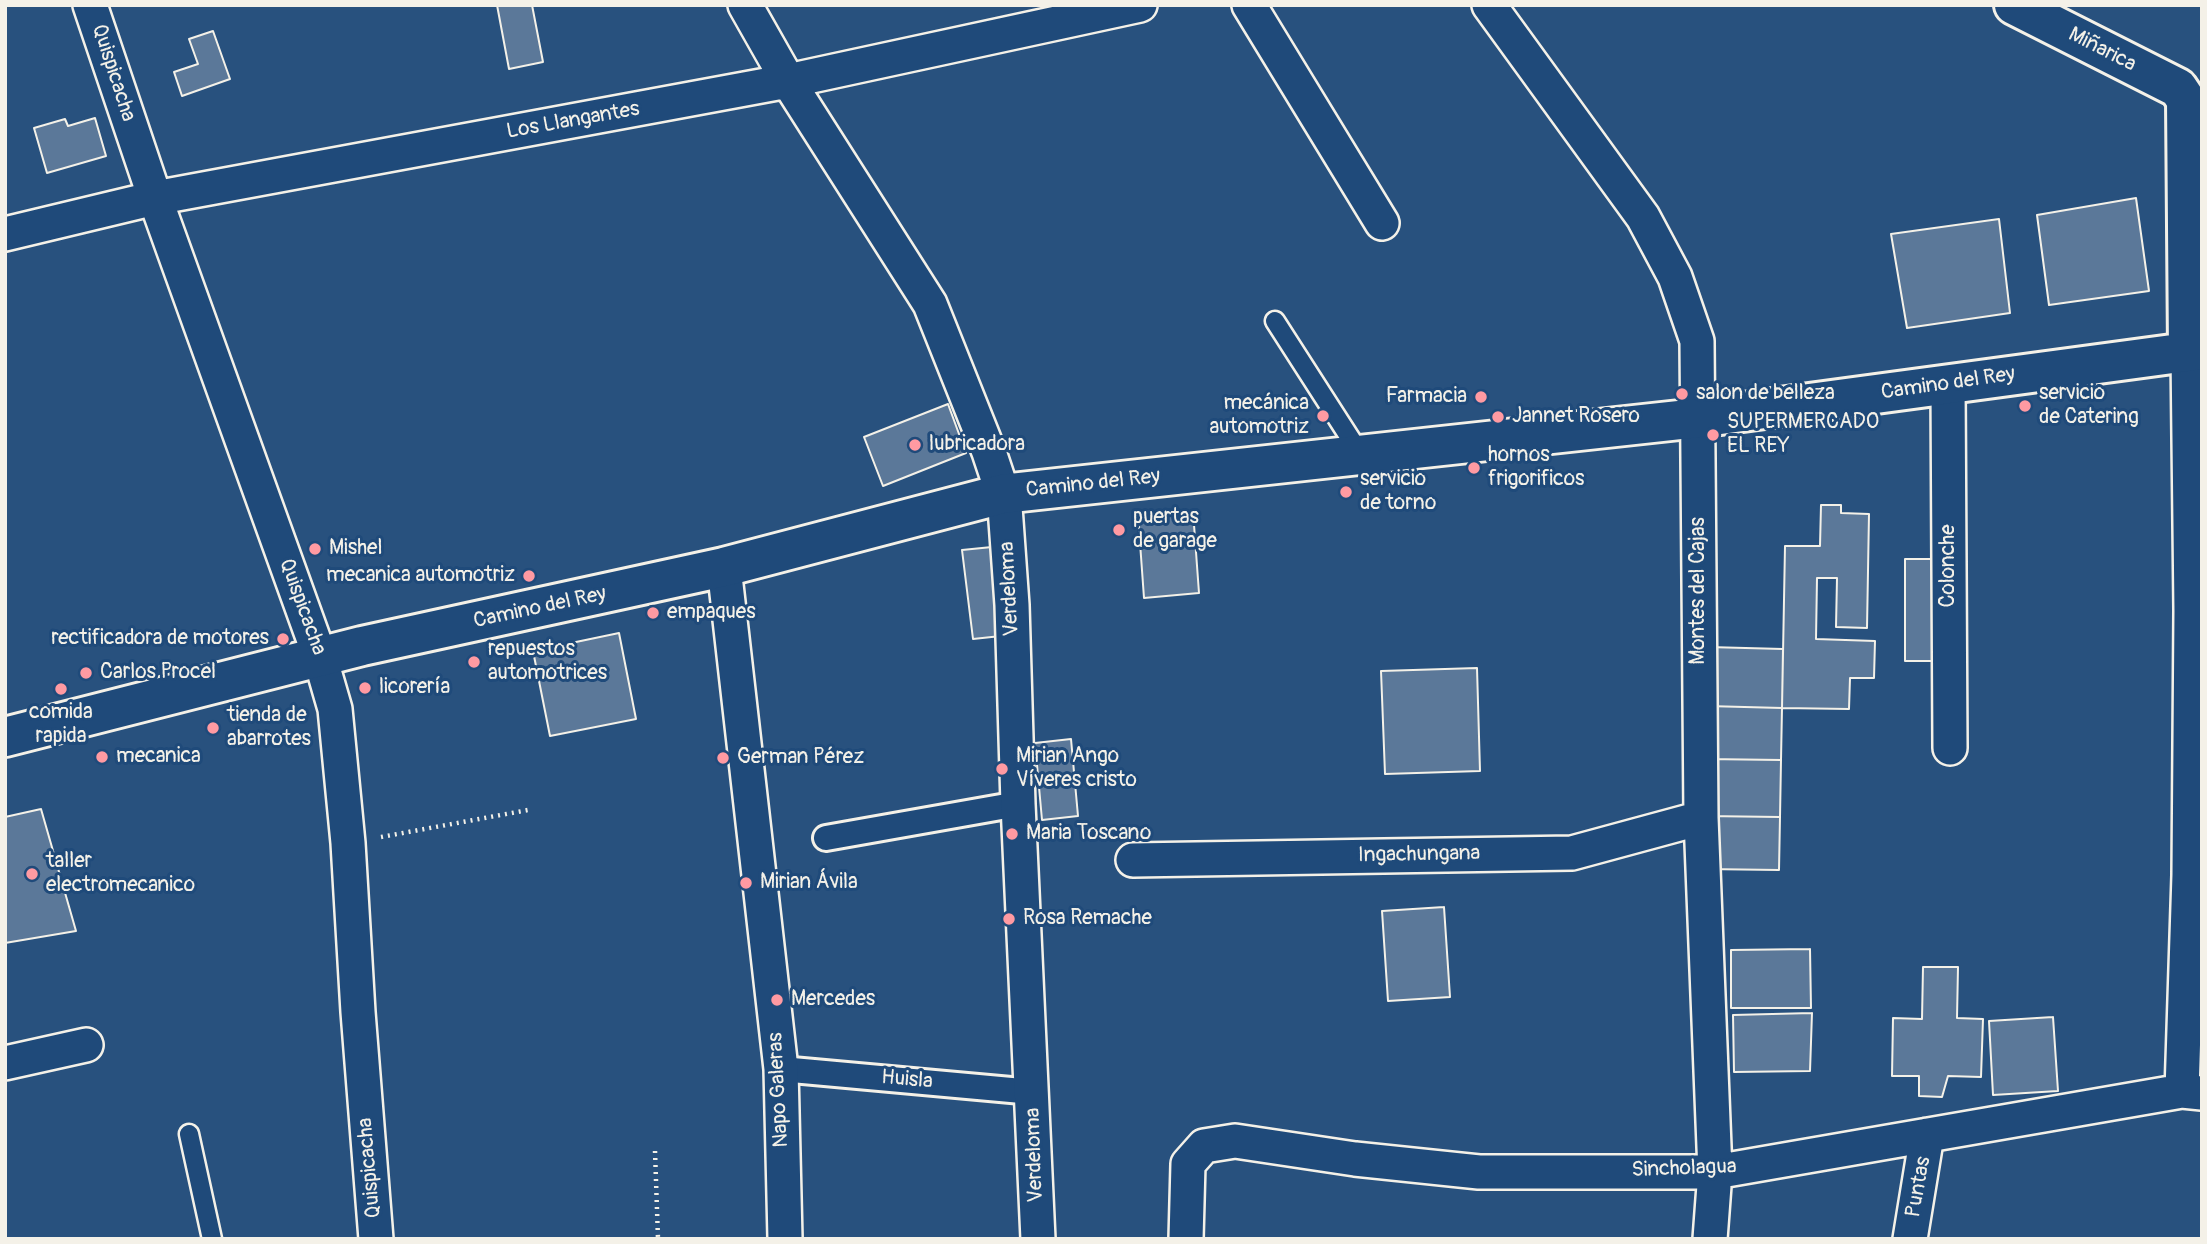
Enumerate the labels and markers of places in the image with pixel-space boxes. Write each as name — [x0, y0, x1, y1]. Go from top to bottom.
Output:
place label: salon de belleza — [1696, 381, 1835, 407]
place label: servicio de Catering — [2039, 381, 2139, 431]
place label: Farmacia — [1386, 384, 1467, 410]
marker: salon de belleza — [1674, 386, 1690, 402]
marker: Farmacia — [1473, 389, 1489, 405]
place label: mecánica automotriz — [1209, 391, 1309, 441]
marker: servicio de Catering — [2017, 398, 2033, 414]
place label: Jannet Rosero — [1512, 404, 1640, 430]
marker: mecánica automotriz — [1315, 408, 1331, 424]
marker: Jannet Rosero — [1490, 409, 1506, 425]
place label: SUPERMERCADO EL REY — [1727, 410, 1879, 460]
marker: SUPERMERCADO EL REY — [1705, 427, 1721, 443]
place label: lubricadora — [929, 432, 1025, 458]
marker: lubricadora — [907, 437, 923, 453]
place label: hornos frigorificos — [1488, 443, 1584, 493]
marker: hornos frigorificos — [1466, 460, 1482, 476]
place label: servicio de torno — [1360, 467, 1436, 517]
marker: servicio de torno — [1338, 484, 1354, 500]
place label: puertas de garage — [1133, 505, 1217, 555]
marker: puertas de garage — [1111, 522, 1127, 538]
place label: Mishel — [329, 536, 382, 562]
marker: Mishel — [307, 541, 323, 557]
place label: mecanica automotriz — [326, 563, 515, 589]
marker: mecanica automotriz — [521, 568, 537, 584]
place label: empaques — [667, 600, 756, 626]
marker: empaques — [645, 605, 661, 621]
place label: rectificadora de motores — [51, 626, 269, 652]
marker: rectificadora de motores — [275, 631, 291, 647]
place label: repuestos automotrices — [488, 637, 607, 687]
marker: repuestos automotrices — [466, 654, 482, 670]
place label: Carlos Procel — [100, 660, 216, 686]
marker: Carlos Procel — [78, 665, 94, 681]
place label: licorería — [379, 675, 450, 701]
marker: licorería — [357, 680, 373, 696]
marker: comida rapida — [53, 681, 69, 697]
place label: comida rapida — [29, 700, 93, 750]
place label: tienda de abarrotes — [227, 703, 311, 753]
marker: tienda de abarrotes — [205, 720, 221, 736]
place label: mecanica — [116, 744, 201, 770]
place label: Mirian Ango Víveres cristo — [1016, 744, 1137, 794]
place label: German Pérez — [737, 745, 864, 771]
marker: mecanica — [94, 749, 110, 765]
marker: German Pérez — [715, 750, 731, 766]
marker: Mirian Ango Víveres cristo — [994, 761, 1010, 777]
place label: Maria Toscano — [1026, 821, 1151, 847]
marker: Maria Toscano — [1004, 826, 1020, 842]
place label: taller electromecanico — [46, 849, 195, 899]
marker: taller electromecanico — [24, 866, 40, 882]
place label: Mirian Ávila — [760, 870, 858, 896]
marker: Mirian Ávila — [738, 875, 754, 891]
place label: Rosa Remache — [1023, 906, 1152, 932]
marker: Rosa Remache — [1001, 911, 1017, 927]
place label: Mercedes — [791, 987, 875, 1013]
marker: Mercedes — [769, 992, 785, 1008]

